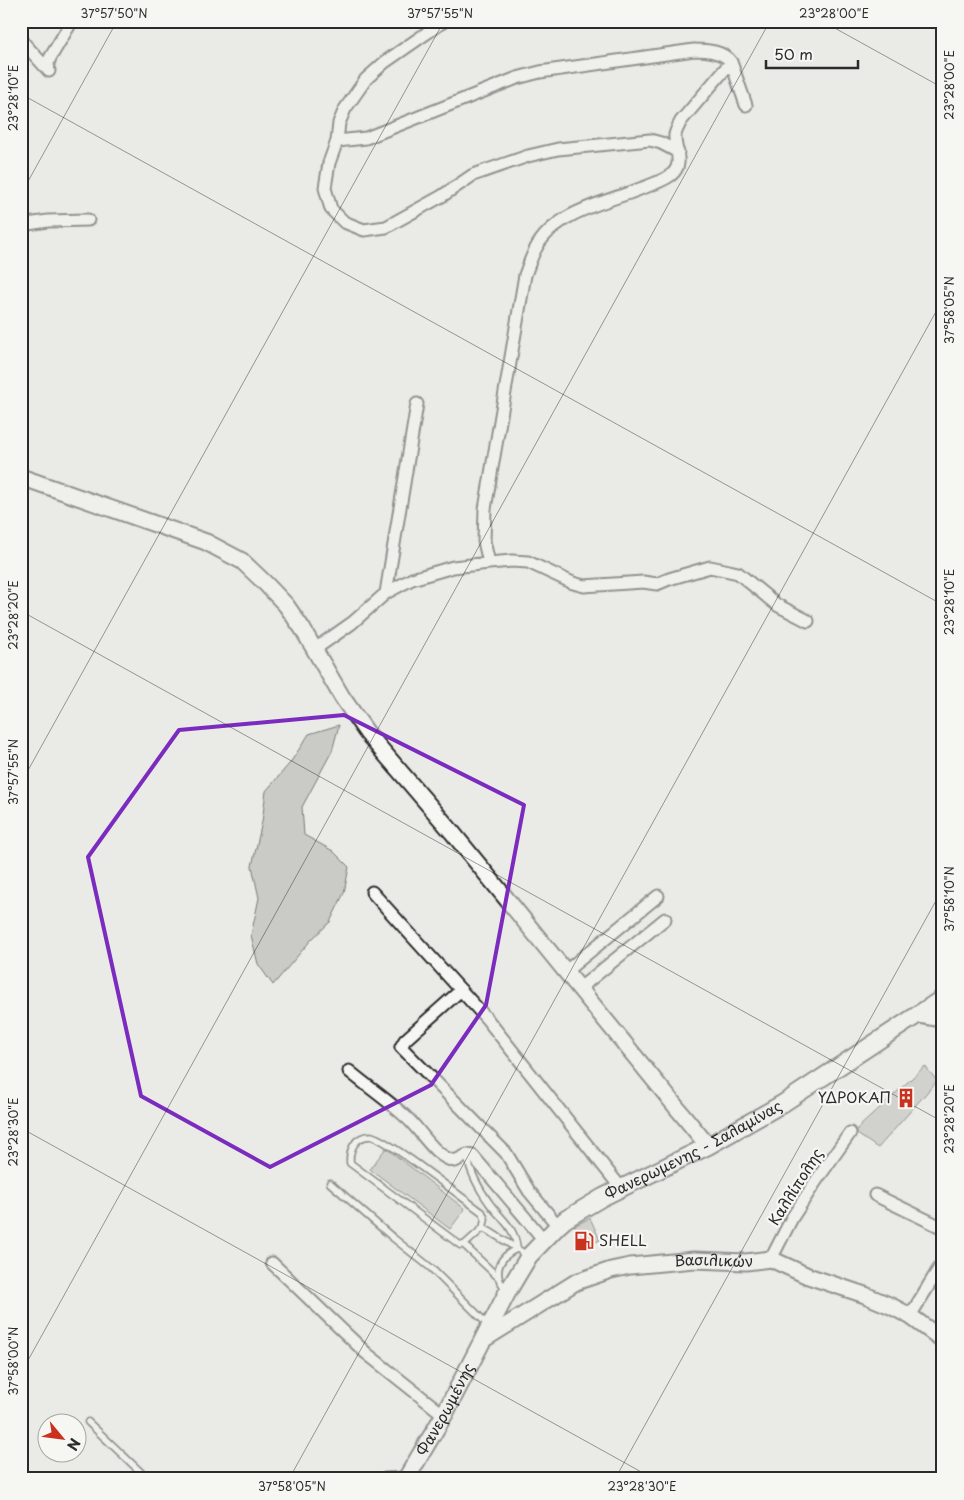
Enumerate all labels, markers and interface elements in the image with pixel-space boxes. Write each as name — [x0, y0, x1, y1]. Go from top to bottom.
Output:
text: 37°57'50"N — [80, 4, 148, 22]
text: 37°57'55"N — [407, 4, 473, 22]
text: 23°28'00"E — [799, 4, 869, 22]
scale bar — [766, 38, 859, 70]
text: 50 m — [774, 42, 813, 65]
text: 23°28'00"E — [940, 50, 958, 120]
text: 23°28'10"E — [4, 65, 22, 131]
text: 37°58'05"N — [940, 276, 958, 344]
text: 23°28'10"E — [940, 569, 958, 635]
text: 23°28'20"E — [4, 580, 22, 650]
text: 37°57'55"N — [4, 739, 22, 805]
text: 37°58'10"N — [940, 866, 958, 932]
text: 23°28'20"E — [940, 1084, 958, 1154]
place label: ΥΔΡΟΚΑΠ — [818, 1085, 891, 1108]
building icon: ΥΔΡΟΚΑΠ — [895, 1087, 917, 1109]
street label: Φανερωμενης - Σαλαμίνας — [600, 1093, 786, 1205]
text: 23°28'30"E — [4, 1097, 22, 1167]
street label: Καλλίπολης — [762, 1143, 828, 1229]
place label: SHELL — [599, 1228, 647, 1251]
fuel station icon: SHELL — [573, 1230, 595, 1252]
street label: Βασιλικών — [673, 1247, 754, 1272]
text: 37°58'00"N — [4, 1327, 22, 1395]
street label: Φανερωμένης — [409, 1358, 479, 1460]
north arrow — [38, 1412, 88, 1462]
text: N — [62, 1435, 86, 1454]
text: 37°58'05"N — [258, 1477, 326, 1495]
text: 23°28'30"E — [607, 1477, 677, 1495]

